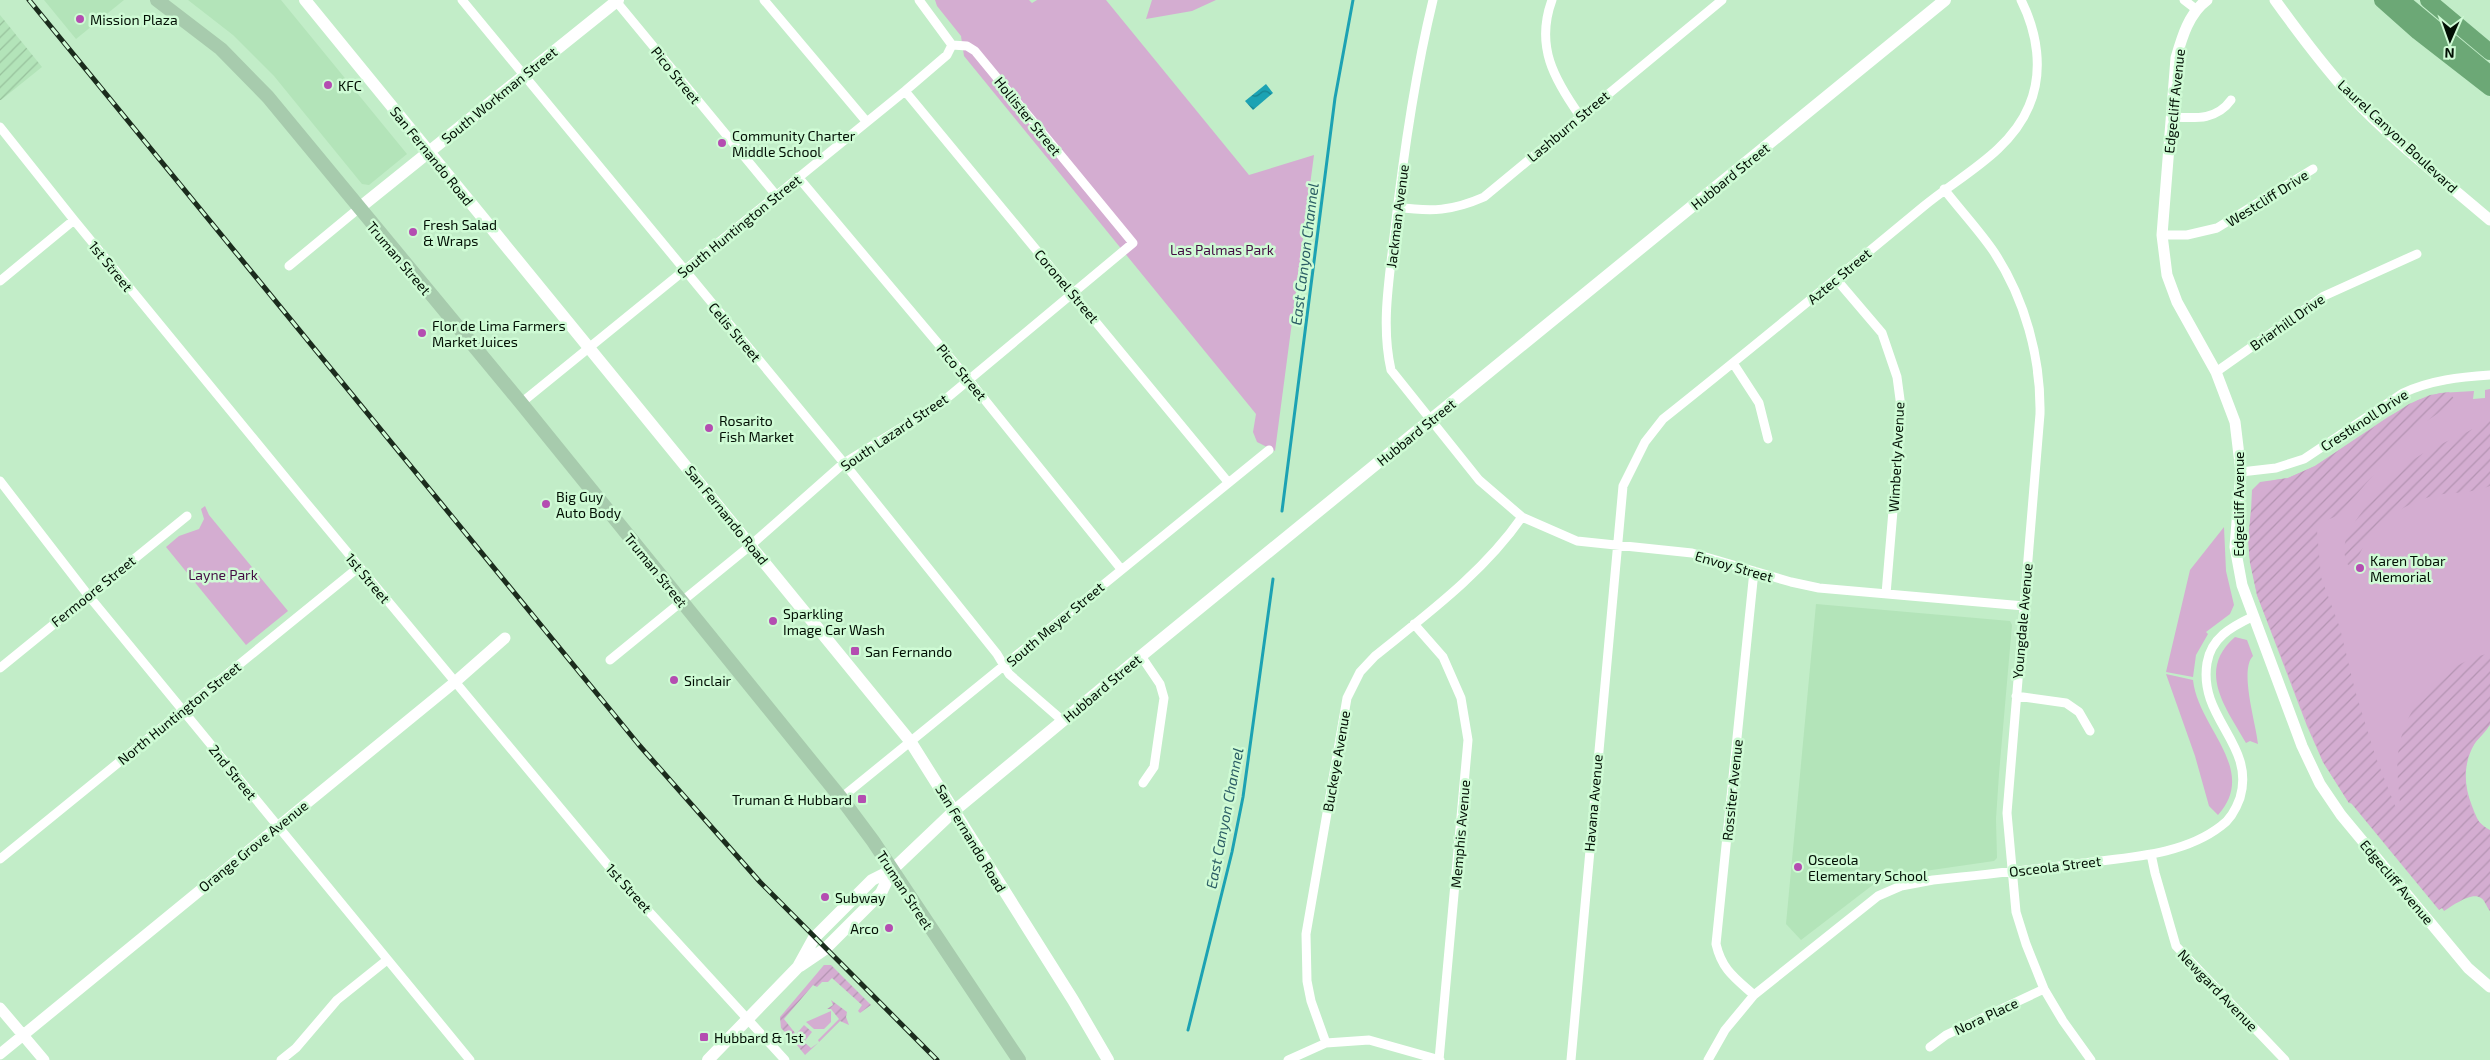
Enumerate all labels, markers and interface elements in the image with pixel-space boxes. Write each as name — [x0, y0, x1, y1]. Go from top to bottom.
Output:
place label: Mission Plaza — [90, 11, 178, 28]
marker: Mission Plaza — [74, 13, 86, 25]
north arrow — [2425, 15, 2475, 65]
street label: South Workman Street — [438, 43, 560, 147]
street label: Pico Street — [648, 43, 704, 107]
text: N — [2444, 45, 2455, 62]
street label: Edgecliff Avenue — [2160, 48, 2188, 154]
street label: Hollister Street — [991, 73, 1065, 159]
street label: Laurel Canyon Boulevard — [2334, 76, 2462, 196]
place label: KFC — [338, 77, 362, 94]
marker: KFC — [322, 79, 334, 91]
street label: Lashburn Street — [1524, 87, 1612, 165]
street label: San Fernando Road — [387, 103, 477, 209]
place label: Community Charter Middle School — [732, 127, 856, 160]
marker: Community Charter Middle School — [716, 137, 728, 149]
street label: Hubbard Street — [1687, 139, 1773, 213]
street label: Jackman Avenue — [1382, 163, 1412, 269]
street label: Westcliff Drive — [2223, 166, 2311, 230]
street label: South Huntington Street — [674, 171, 804, 281]
water label: East Canyon Channel — [1286, 182, 1323, 326]
place label: Fresh Salad & Wraps — [423, 216, 497, 249]
street label: Truman Street — [363, 218, 435, 298]
marker: Fresh Salad & Wraps — [407, 226, 419, 238]
street label: 1st Street — [85, 237, 137, 295]
park label: Las Palmas Park — [1170, 241, 1274, 258]
street label: Aztec Street — [1804, 245, 1874, 307]
street label: Coronel Street — [1031, 246, 1103, 326]
street label: Briarhill Drive — [2246, 290, 2328, 354]
street label: Celis Street — [705, 299, 765, 365]
place label: Flor de Lima Farmers Market Juices — [432, 317, 566, 350]
marker: Flor de Lima Farmers Market Juices — [416, 327, 428, 339]
street label: Pico Street — [933, 340, 991, 404]
street label: Crestknoll Drive — [2317, 385, 2411, 455]
street label: South Lazard Street — [837, 390, 951, 474]
street label: Hubbard Street — [1373, 395, 1459, 469]
street label: Wimberly Avenue — [1885, 401, 1907, 513]
place label: Rosarito Fish Market — [719, 412, 794, 445]
marker: Rosarito Fish Market — [703, 422, 715, 434]
street label: Edgecliff Avenue — [2230, 451, 2247, 557]
street label: San Fernando Road — [682, 462, 772, 568]
place label: Big Guy Auto Body — [556, 488, 622, 521]
marker: Big Guy Auto Body — [540, 498, 552, 510]
street label: Truman Street — [621, 529, 691, 611]
street label: Envoy Street — [1693, 547, 1775, 585]
street label: 1st Street — [342, 550, 394, 606]
street label: Fermoore Street — [47, 552, 139, 630]
place label: Karen Tobar Memorial — [2370, 552, 2446, 585]
marker: Karen Tobar Memorial — [2354, 562, 2366, 574]
street label: Youngdale Avenue — [2008, 563, 2036, 679]
park label: Layne Park — [188, 566, 258, 583]
street label: South Meyer Street — [1003, 578, 1107, 670]
place label: Sparkling Image Car Wash — [783, 605, 885, 638]
marker: Sparkling Image Car Wash — [767, 615, 779, 627]
place label: San Fernando — [865, 643, 952, 660]
marker: San Fernando — [849, 645, 861, 657]
street label: Hubbard Street — [1060, 650, 1144, 726]
street label: North Huntington Street — [114, 658, 244, 768]
place label: Sinclair — [684, 672, 732, 689]
marker: Sinclair — [668, 674, 680, 686]
street label: Buckeye Avenue — [1319, 709, 1353, 813]
street label: Rossiter Avenue — [1718, 738, 1746, 842]
street label: 2nd Street — [206, 741, 260, 803]
water label: East Canyon Channel — [1201, 746, 1247, 890]
street label: Havana Avenue — [1580, 754, 1606, 852]
street label: Memphis Avenue — [1447, 779, 1473, 889]
street label: San Fernando Road — [932, 781, 1010, 895]
place label: Truman & Hubbard — [732, 791, 852, 808]
marker: Truman & Hubbard — [856, 793, 868, 805]
street label: Orange Grove Avenue — [195, 797, 311, 895]
street label: Edgecliff Avenue — [2357, 836, 2437, 928]
street label: Truman Street — [873, 847, 937, 933]
place label: Osceola Elementary School — [1808, 851, 1928, 884]
street label: Osceola Street — [2008, 852, 2102, 880]
street label: 1st Street — [603, 860, 655, 916]
marker: Osceola Elementary School — [1792, 861, 1804, 873]
place label: Subway — [835, 889, 886, 906]
marker: Subway — [819, 891, 831, 903]
place label: Arco — [850, 920, 879, 937]
marker: Arco — [883, 922, 895, 934]
street label: Newgard Avenue — [2175, 945, 2261, 1035]
street label: Nora Place — [1951, 994, 2021, 1038]
place label: Hubbard & 1st — [714, 1029, 804, 1046]
marker: Hubbard & 1st — [698, 1031, 710, 1043]

